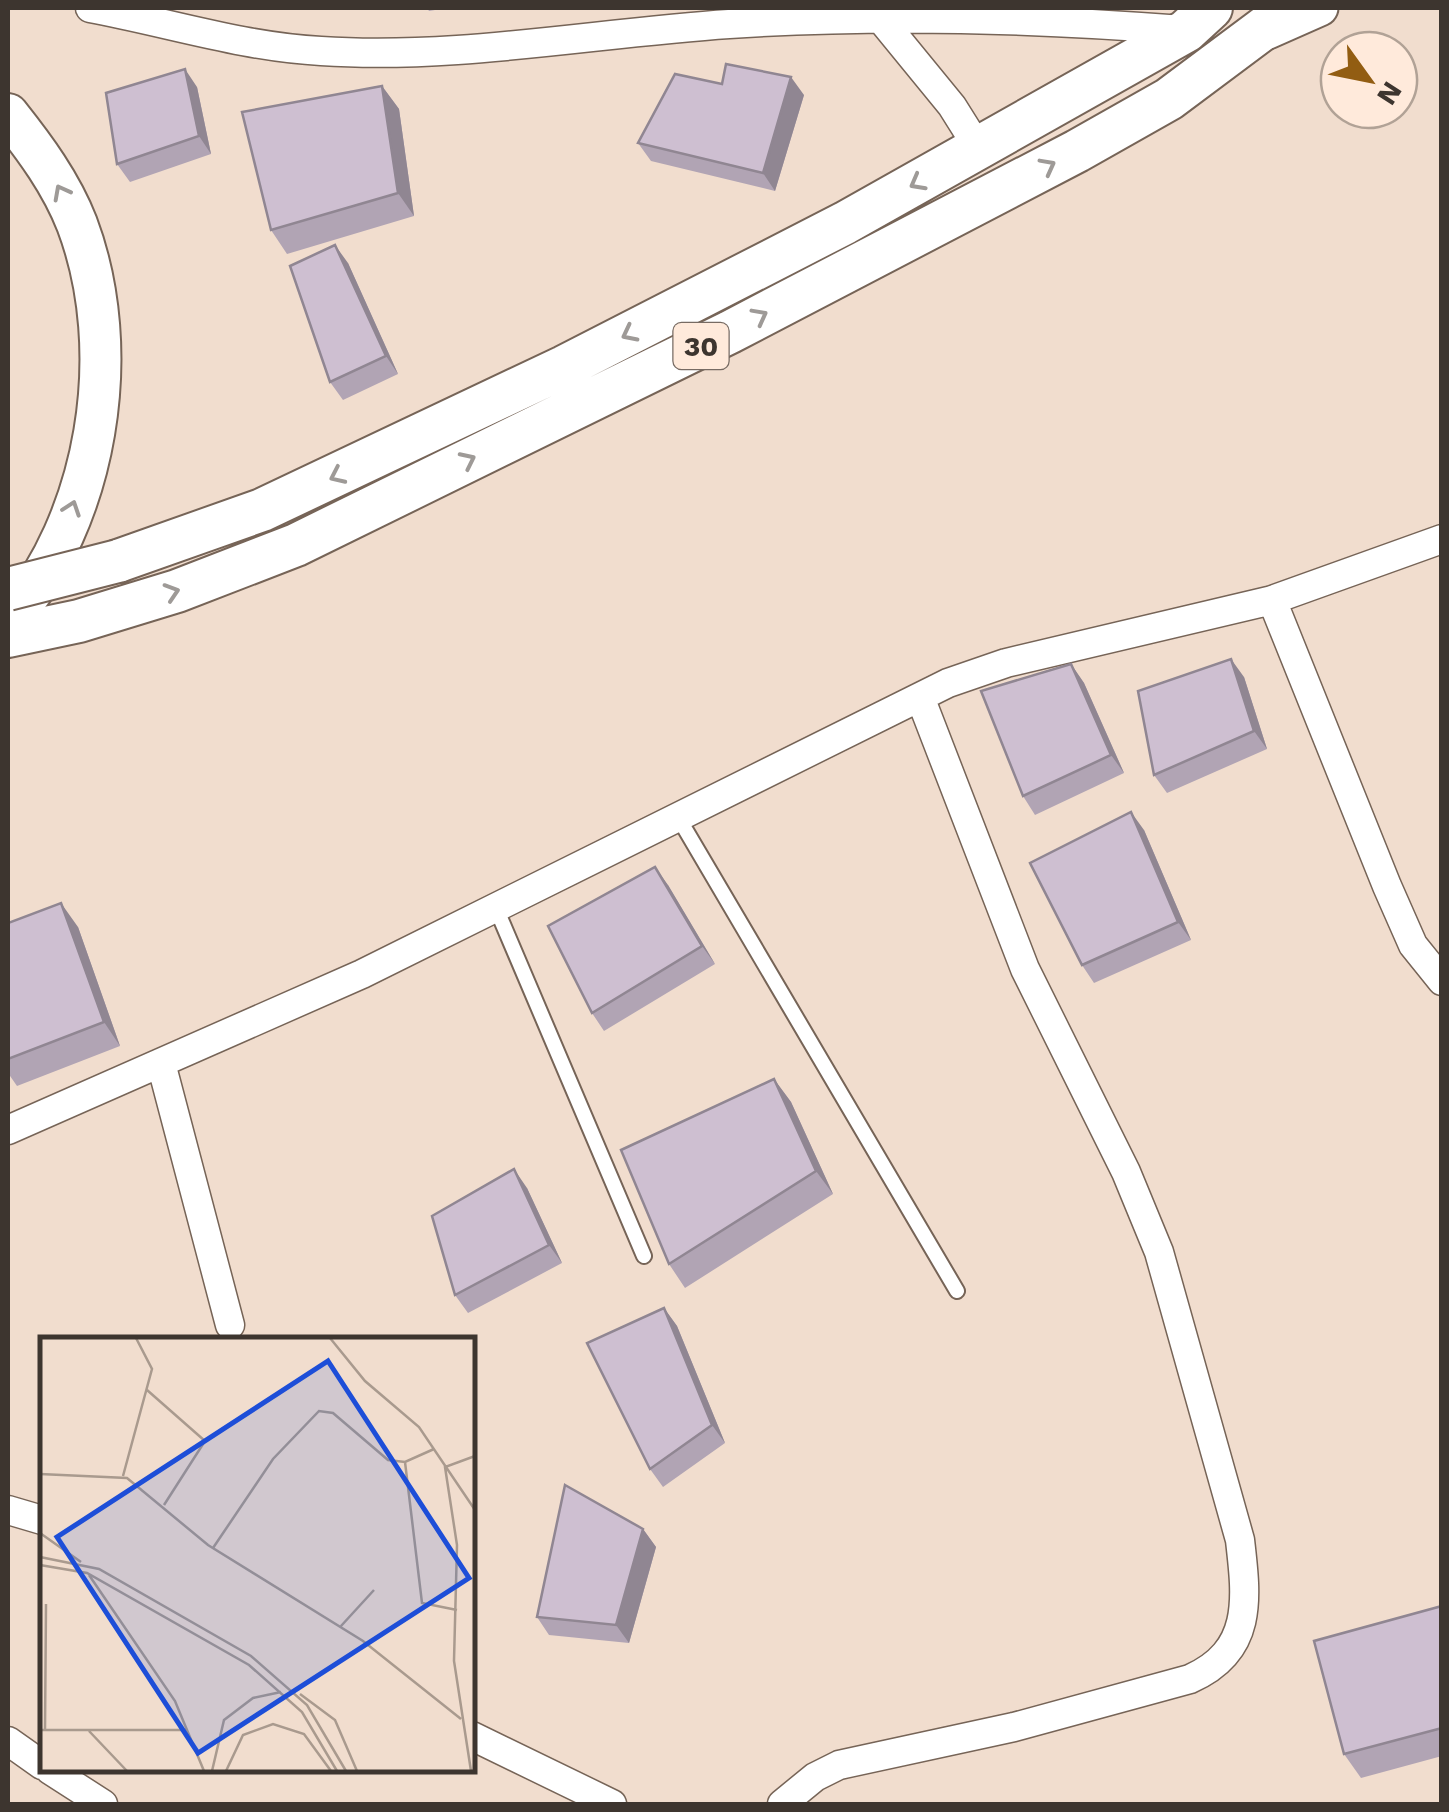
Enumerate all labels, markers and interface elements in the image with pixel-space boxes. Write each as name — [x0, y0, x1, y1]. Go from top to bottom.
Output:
north arrow — [1319, 30, 1419, 130]
text: N — [1370, 76, 1409, 111]
one-way arrow — [1037, 159, 1055, 178]
one-way arrow — [910, 170, 928, 190]
one-way arrow — [54, 185, 73, 203]
one-way arrow — [749, 309, 767, 329]
one-way arrow — [622, 322, 640, 341]
road number: 30 — [674, 323, 728, 369]
one-way arrow — [458, 453, 476, 472]
one-way arrow — [329, 464, 347, 484]
one-way arrow — [61, 500, 81, 517]
one-way arrow — [162, 583, 179, 604]
inset map — [40, 1337, 475, 1772]

